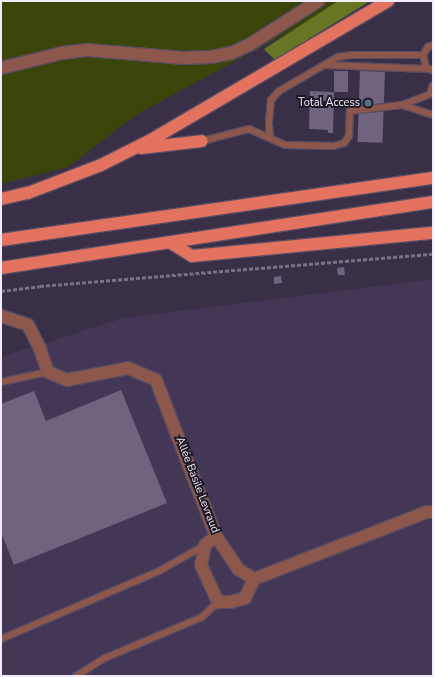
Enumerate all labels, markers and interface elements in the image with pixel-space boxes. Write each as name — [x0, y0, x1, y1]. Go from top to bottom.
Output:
place label: Total Access — [298, 96, 360, 110]
marker: Total Access — [363, 98, 373, 108]
street label: Allée Basile Levraud — [173, 435, 221, 535]

